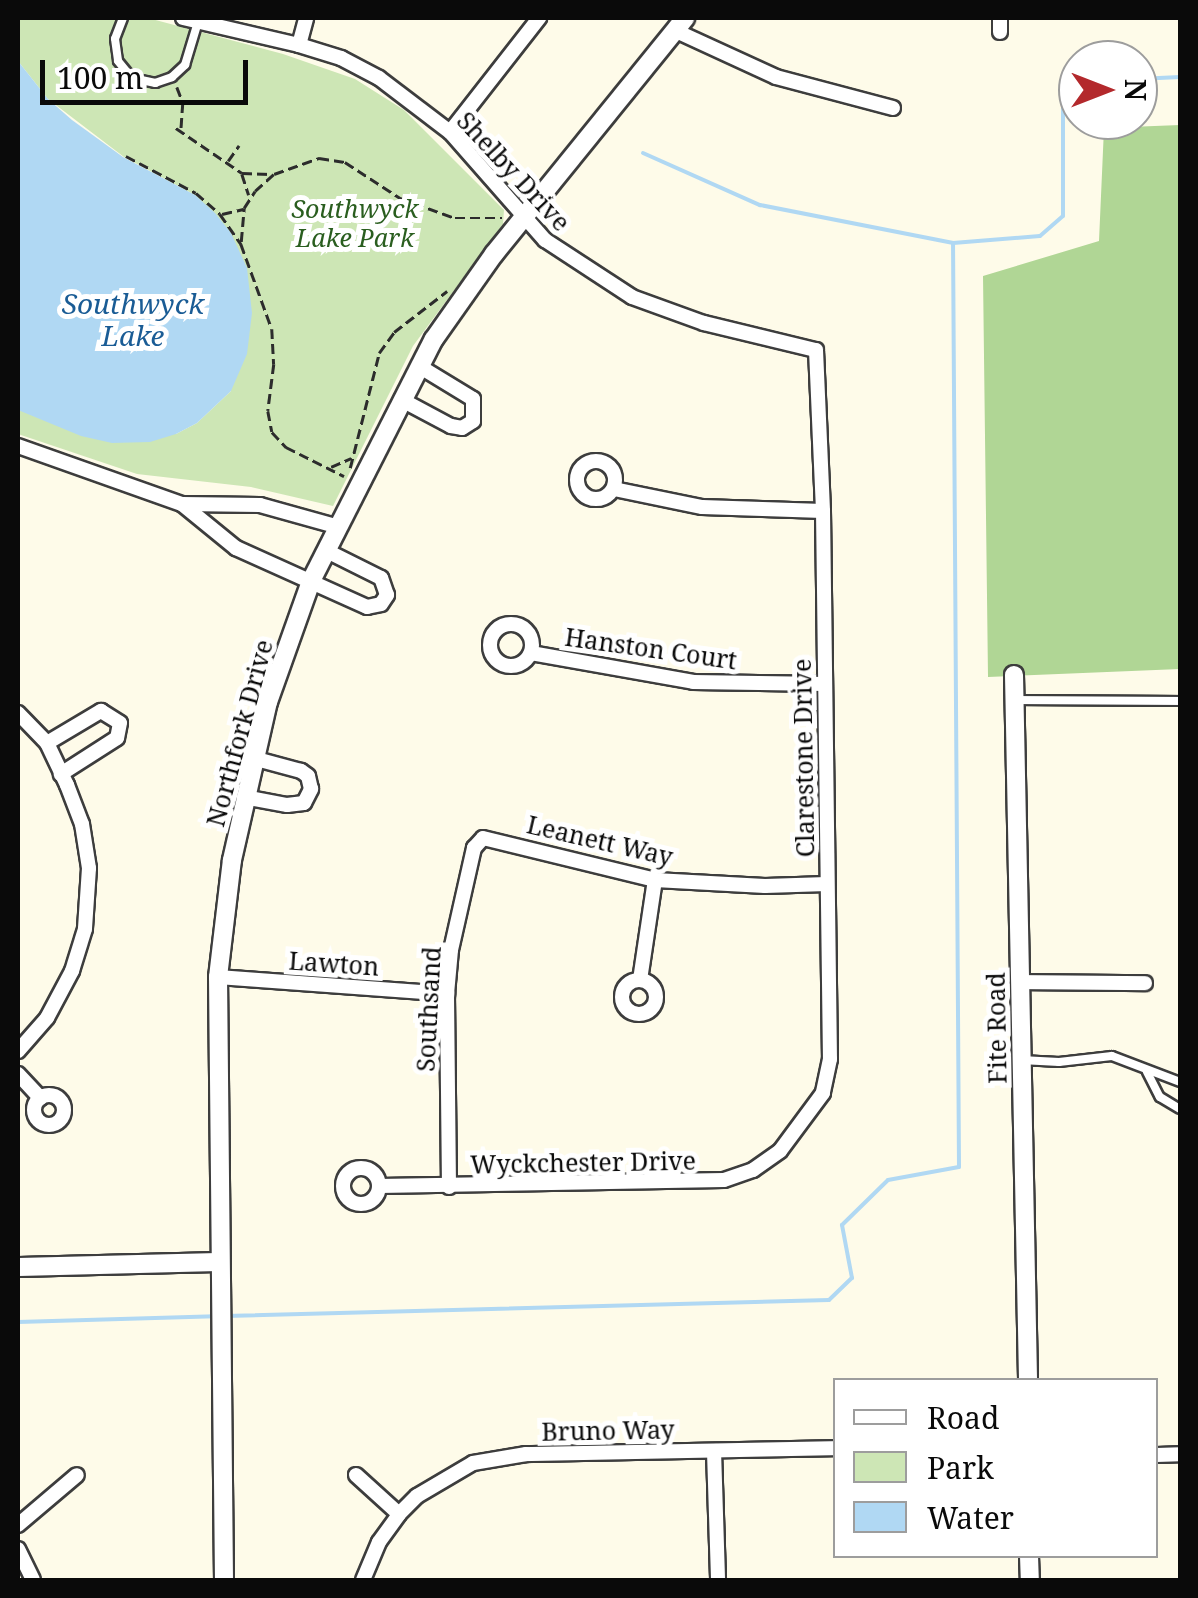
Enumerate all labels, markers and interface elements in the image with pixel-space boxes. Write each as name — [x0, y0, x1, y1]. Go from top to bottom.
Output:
scale bar — [45, 40, 252, 102]
north arrow — [1058, 40, 1158, 140]
text: 100 m — [57, 57, 143, 98]
text: N — [1117, 79, 1155, 101]
street label: Shelby Drive — [451, 105, 577, 237]
park label: Southwyck Lake Park — [291, 194, 419, 253]
water label: Southwyck Lake — [62, 286, 204, 352]
street label: Hanston Court — [563, 621, 739, 675]
street label: Northfork Drive — [200, 636, 278, 830]
street label: Clarestone Drive — [786, 658, 820, 858]
street label: Leanett Way — [524, 809, 676, 871]
street label: Lawton — [288, 945, 380, 981]
street label: Southsand — [410, 946, 446, 1072]
street label: Fite Road — [980, 972, 1012, 1084]
street label: Wyckchester Drive — [470, 1145, 696, 1179]
legend — [833, 1378, 1158, 1558]
text: Road — [927, 1397, 999, 1438]
street label: Bruno Way — [541, 1414, 675, 1446]
text: Park — [927, 1447, 994, 1488]
text: Water — [927, 1497, 1014, 1538]

